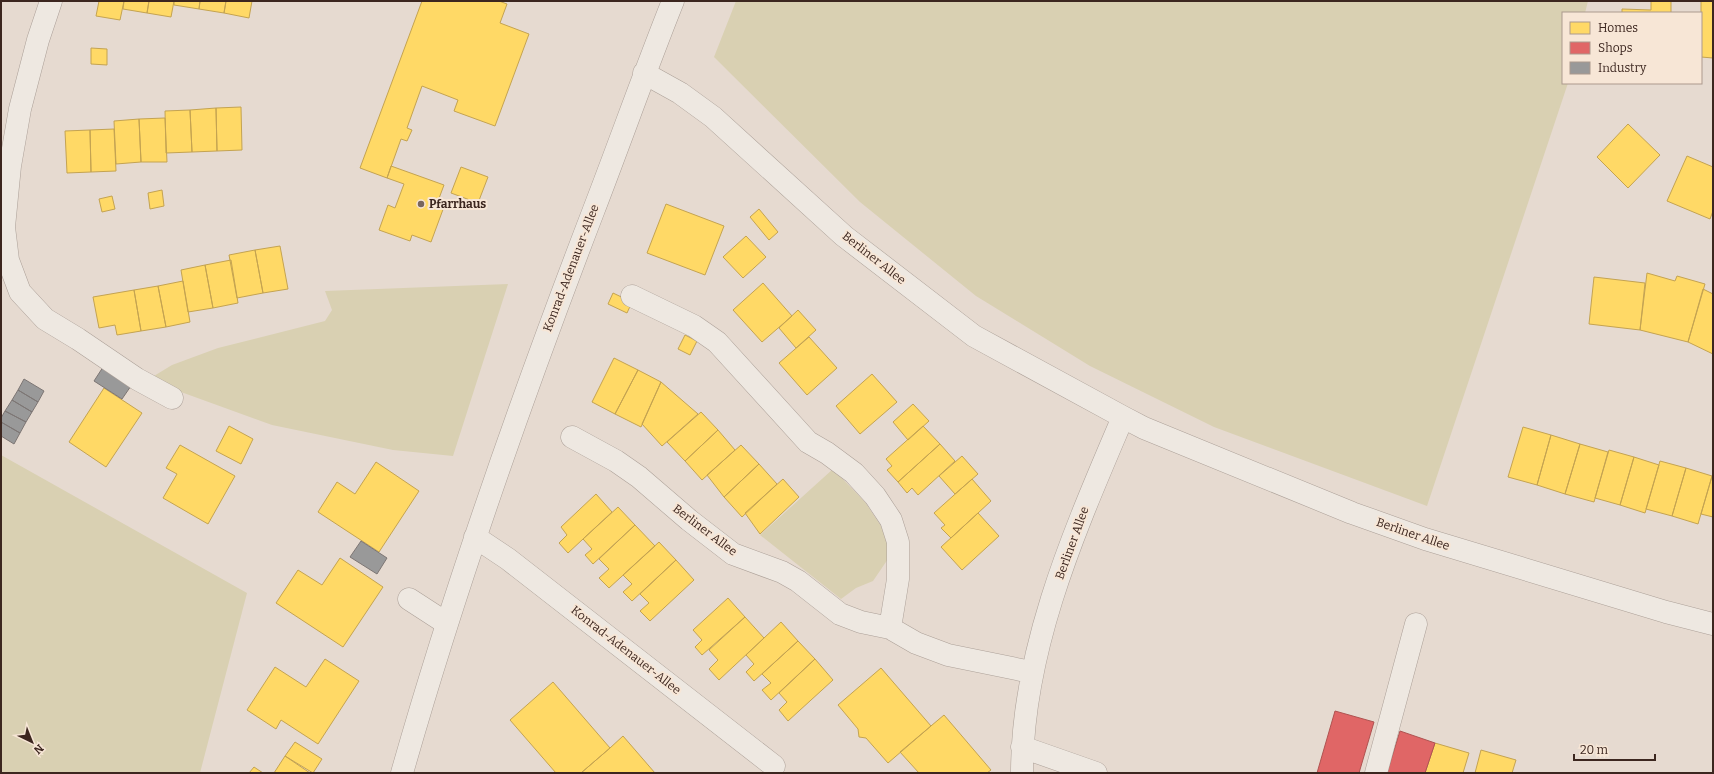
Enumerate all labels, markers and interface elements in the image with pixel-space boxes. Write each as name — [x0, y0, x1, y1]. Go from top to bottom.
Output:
legend — [1562, 12, 1702, 84]
text: Homes — [1598, 21, 1638, 35]
text: Shops — [1598, 41, 1633, 55]
text: Industry — [1598, 61, 1647, 75]
place label: Pfarrhaus — [429, 197, 486, 211]
marker: Pfarrhaus — [416, 199, 426, 209]
street label: Konrad-Adenauer-Allee — [540, 202, 602, 334]
street label: Berliner Allee — [840, 229, 908, 287]
street label: Berliner Allee — [670, 501, 740, 559]
street label: Berliner Allee — [1052, 505, 1092, 581]
street label: Berliner Allee — [1375, 515, 1451, 553]
street label: Konrad-Adenauer-Allee — [568, 603, 684, 697]
north arrow — [12, 722, 52, 762]
scale bar — [1574, 736, 1655, 762]
text: N — [31, 741, 46, 757]
text: 20 m — [1580, 743, 1609, 757]

